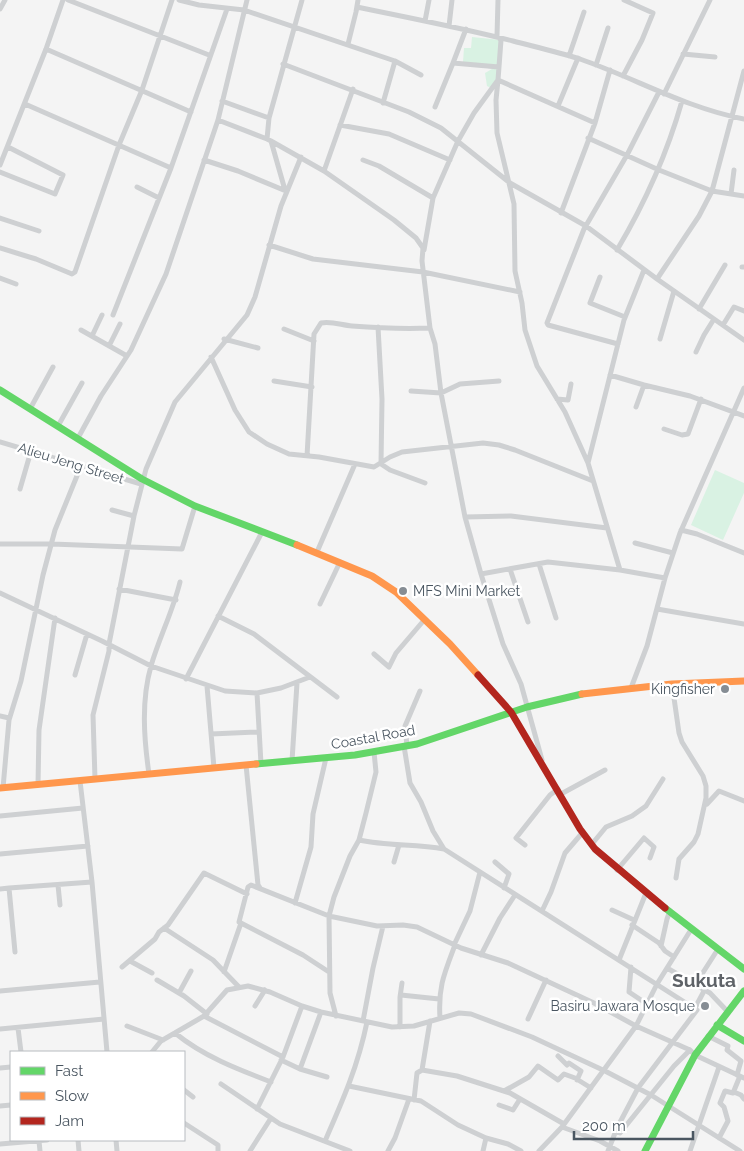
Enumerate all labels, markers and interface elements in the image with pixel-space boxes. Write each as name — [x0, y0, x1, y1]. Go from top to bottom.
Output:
street label: Alieu Jeng Street — [16, 439, 126, 487]
place label: MFS Mini Market — [413, 583, 520, 599]
marker: MFS Mini Market — [397, 585, 409, 597]
place label: Kingfisher — [651, 681, 715, 697]
marker: Kingfisher — [719, 683, 731, 695]
street label: Coastal Road — [330, 722, 416, 752]
district label: Sukuta — [672, 969, 736, 991]
place label: Basiru Jawara Mosque — [550, 998, 695, 1014]
marker: Basiru Jawara Mosque — [699, 1000, 711, 1012]
legend — [10, 1051, 185, 1141]
text: Fast — [55, 1062, 83, 1080]
text: Slow — [55, 1087, 89, 1105]
scale bar — [574, 1108, 693, 1140]
text: Jam — [55, 1112, 84, 1130]
text: 200 m — [582, 1117, 626, 1135]

